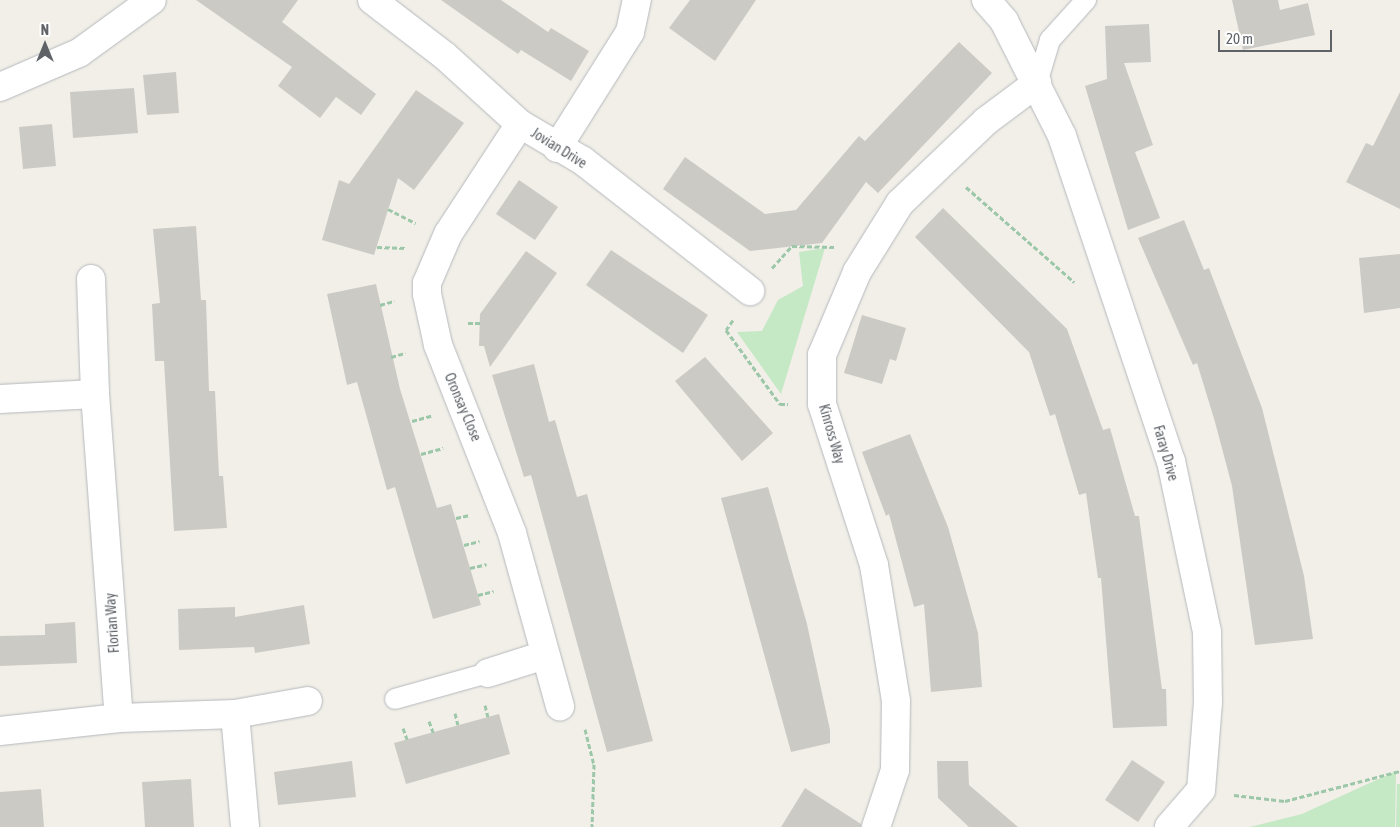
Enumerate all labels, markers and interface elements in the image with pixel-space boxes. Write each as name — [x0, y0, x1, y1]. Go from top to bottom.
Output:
north arrow — [20, 20, 70, 70]
scale bar — [1220, 20, 1334, 52]
text: N — [41, 22, 49, 38]
text: 20 m — [1226, 30, 1253, 47]
street label: Jovian Drive — [528, 124, 590, 172]
street label: Oronsay Close — [441, 370, 485, 444]
street label: Kinross Way — [815, 402, 849, 466]
street label: Faray Drive — [1150, 423, 1182, 483]
street label: Florian Way — [102, 592, 122, 654]

